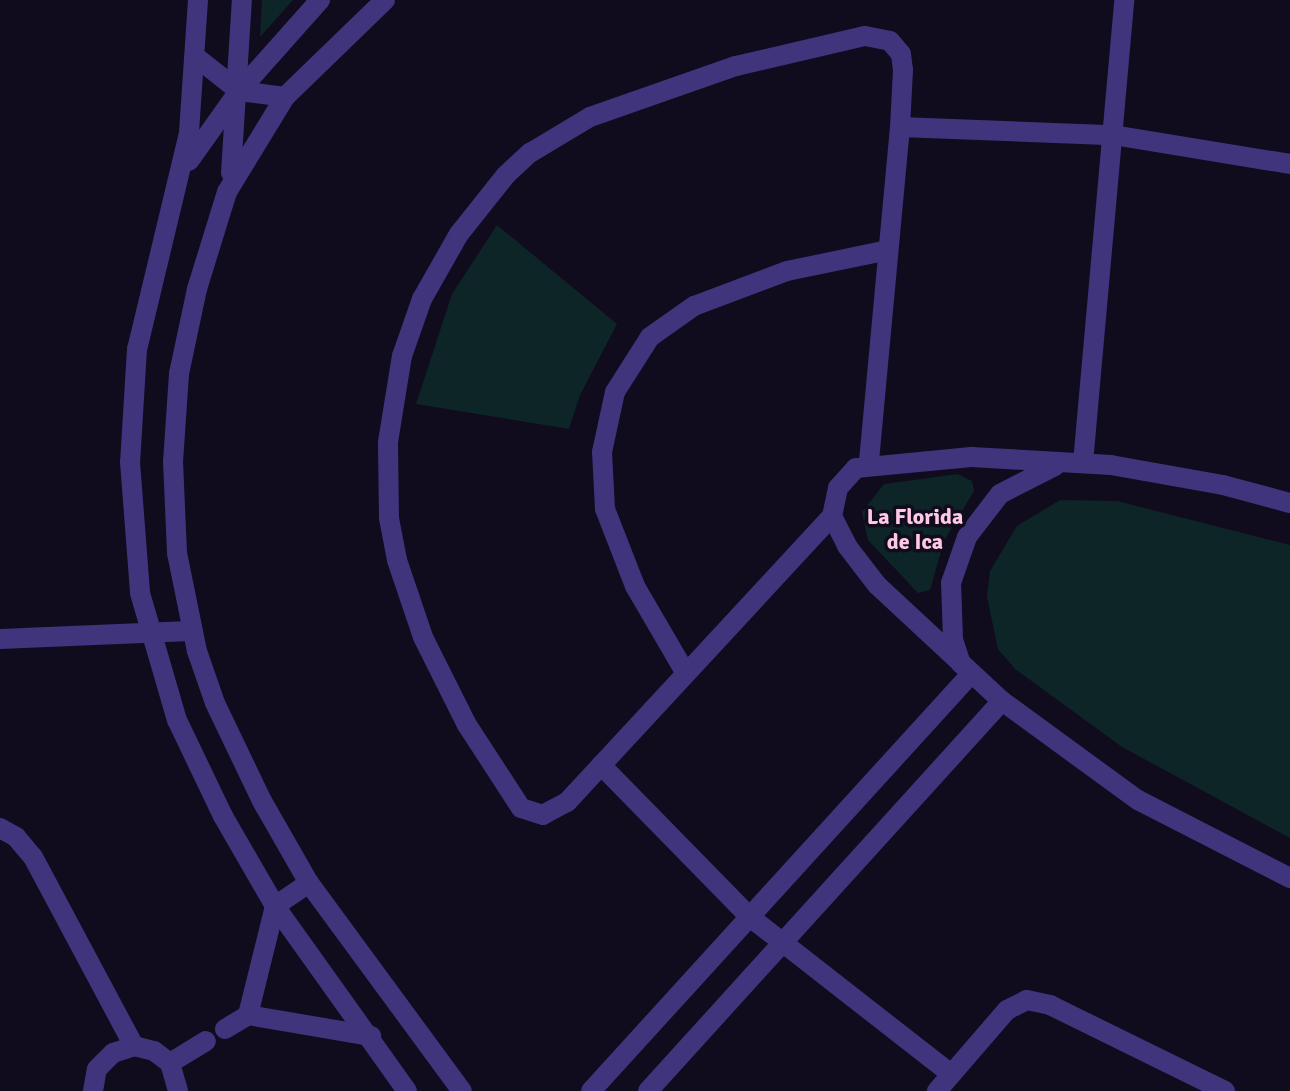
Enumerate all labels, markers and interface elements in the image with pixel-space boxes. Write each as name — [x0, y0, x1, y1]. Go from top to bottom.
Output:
district label: La Florida de Ica — [867, 503, 963, 554]

